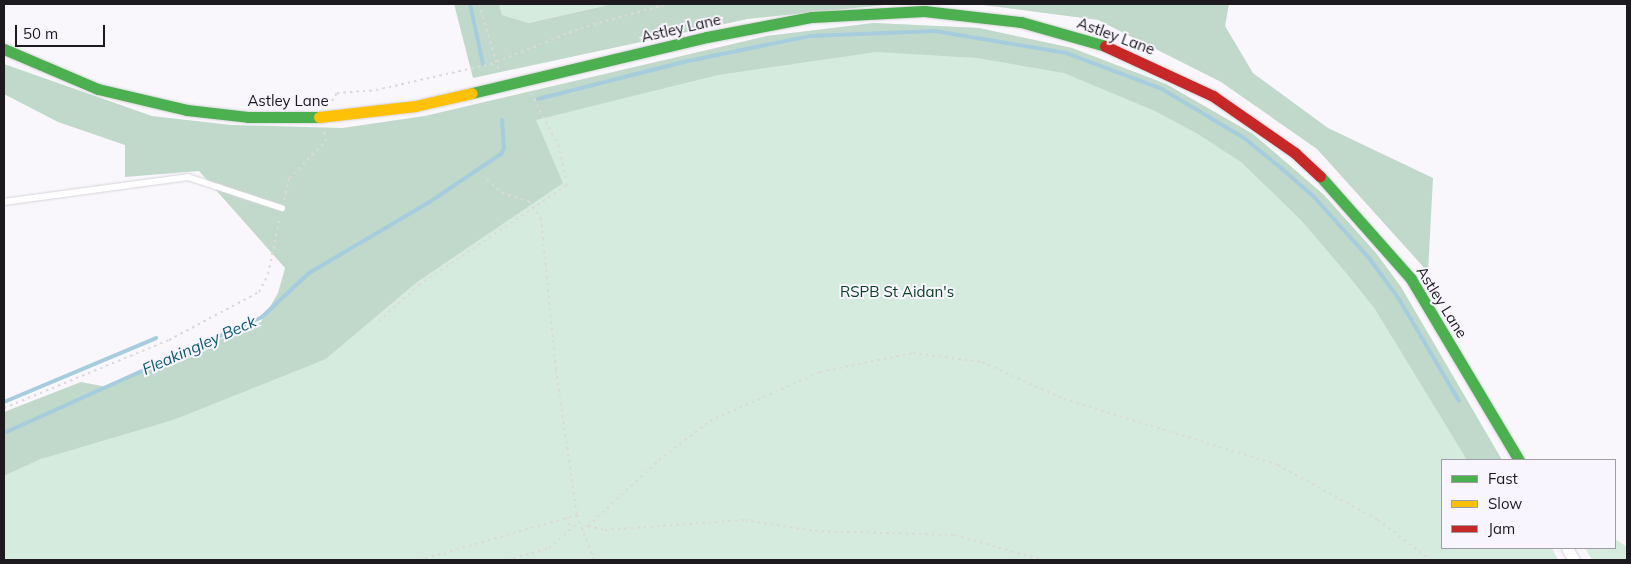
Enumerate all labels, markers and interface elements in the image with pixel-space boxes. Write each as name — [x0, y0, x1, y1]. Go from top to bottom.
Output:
street label: Astley Lane — [639, 10, 723, 46]
street label: Astley Lane — [1075, 14, 1157, 58]
scale bar — [18, 15, 108, 47]
text: 50 m — [23, 24, 58, 43]
street label: Astley Lane — [247, 92, 329, 110]
street label: Astley Lane — [1413, 263, 1471, 341]
park label: RSPB St Aidan's — [840, 283, 954, 301]
water label: Fleakingley Beck — [139, 311, 259, 379]
legend — [1441, 459, 1616, 549]
text: Fast — [1488, 469, 1518, 488]
text: Slow — [1488, 494, 1522, 513]
text: Jam — [1488, 519, 1515, 538]

